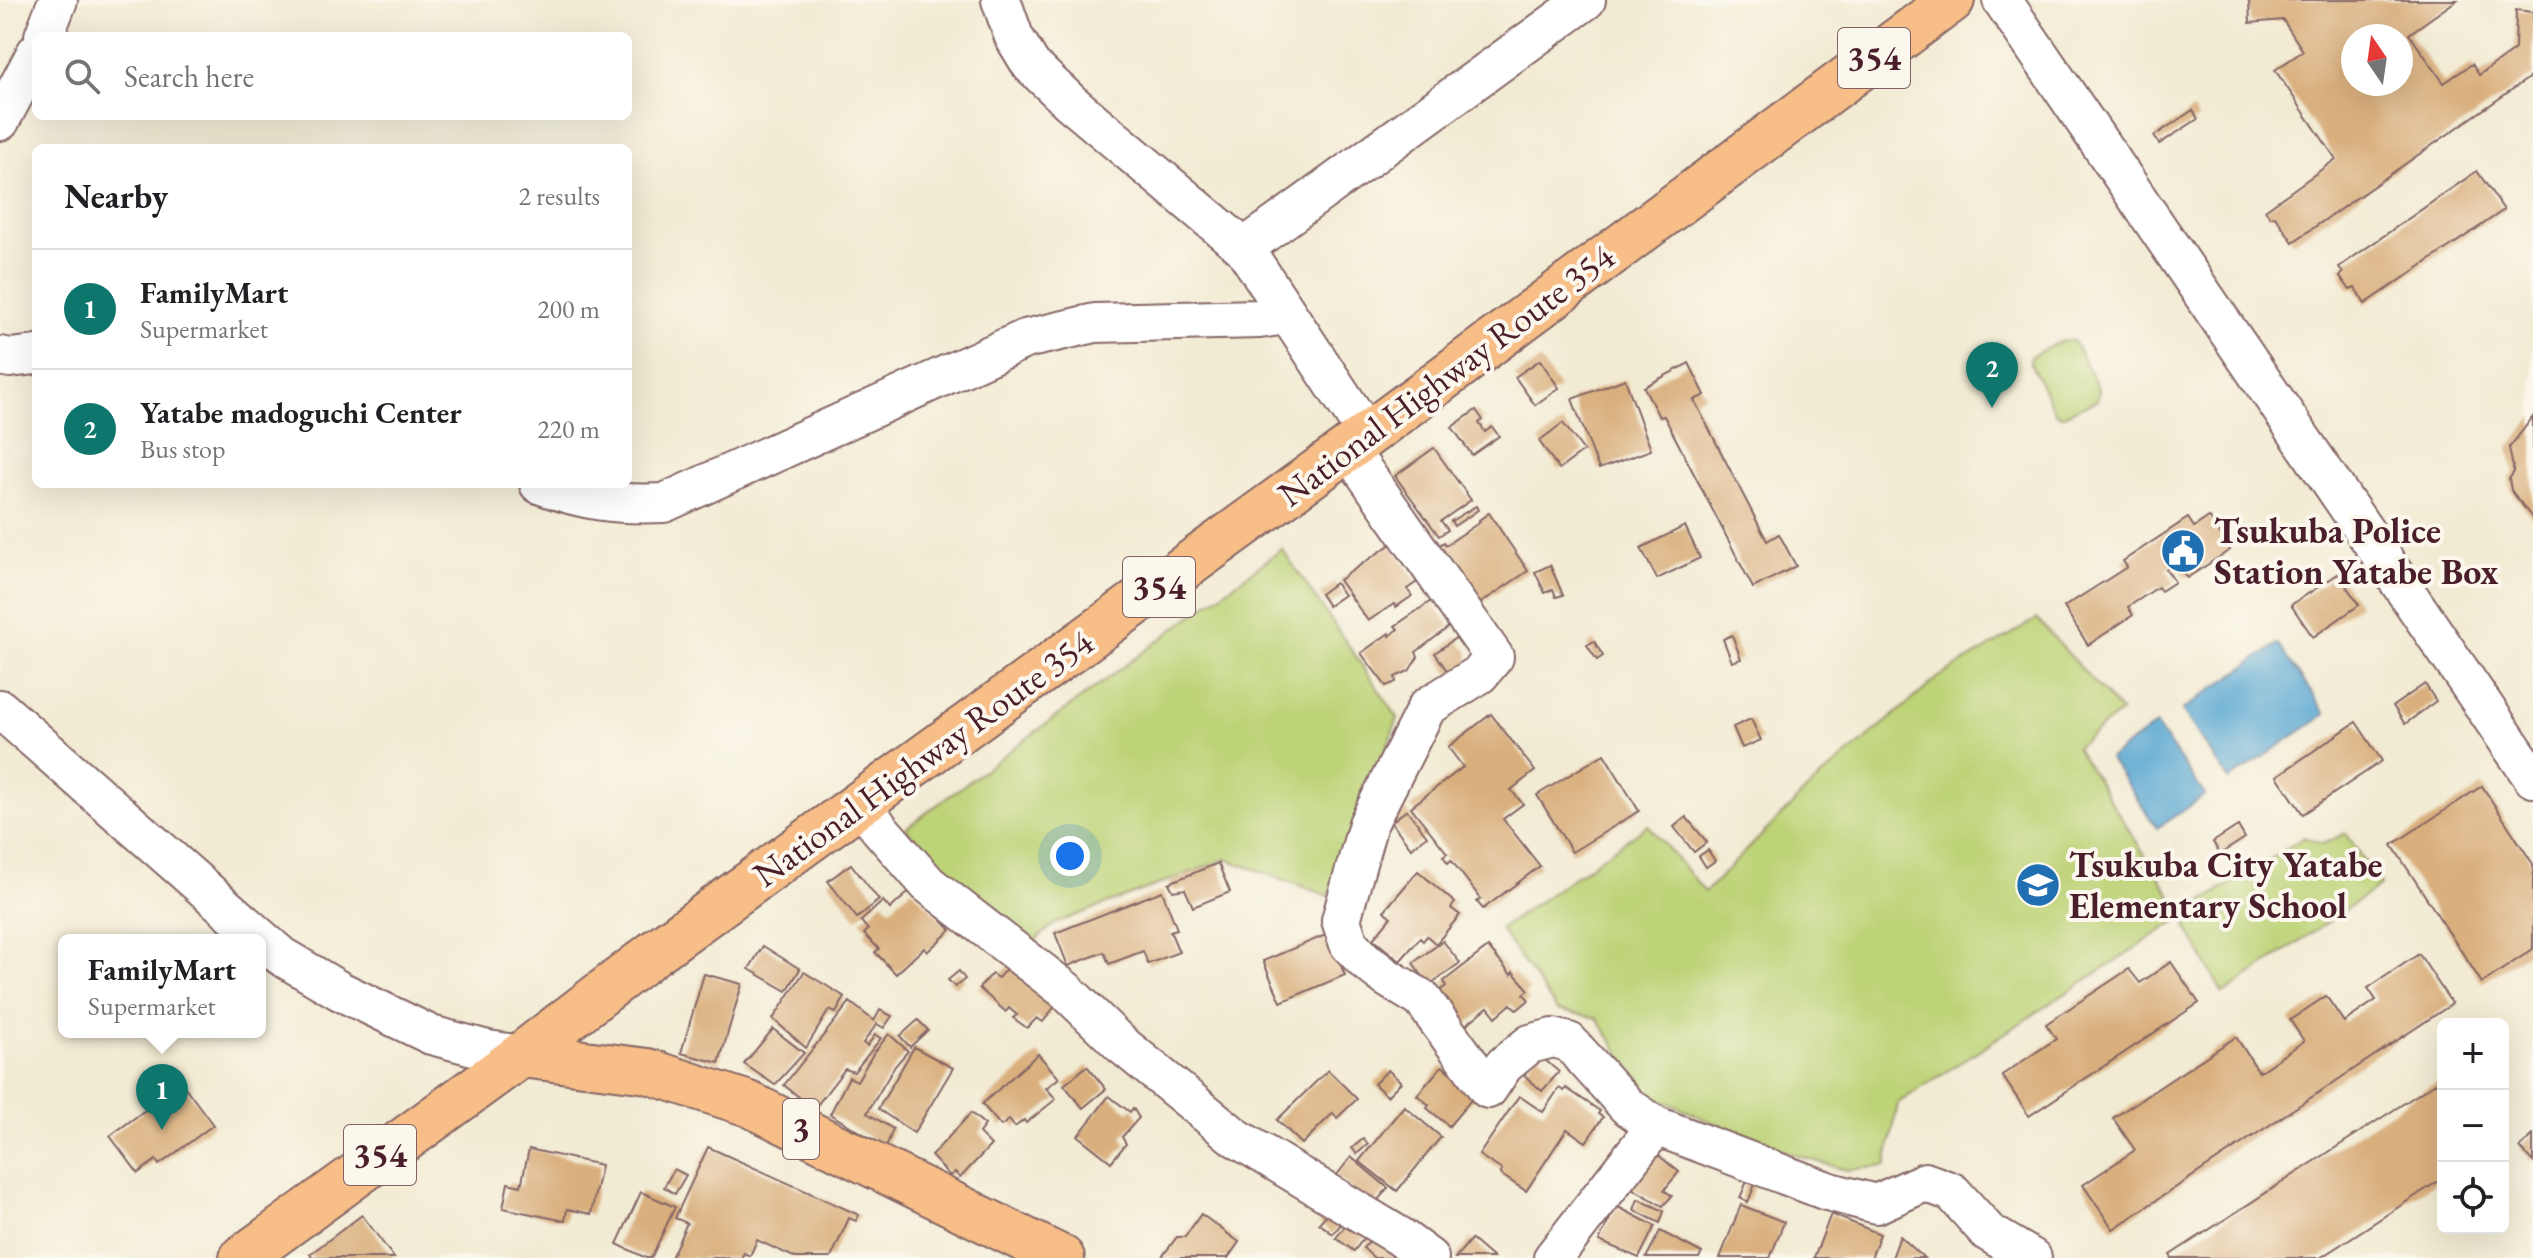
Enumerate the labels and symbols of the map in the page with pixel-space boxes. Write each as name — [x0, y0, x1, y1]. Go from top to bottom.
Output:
north arrow — [2341, 24, 2413, 96]
road number: 354 — [1838, 28, 1910, 88]
street label: National Highway Route 354 — [1268, 233, 1624, 517]
pin: 2 — [1966, 342, 2018, 408]
place label: Tsukuba Police Station Yatabe Box — [2214, 507, 2499, 595]
public building icon: Tsukuba Police Station Yatabe Box — [2159, 527, 2207, 575]
road number: 354 — [1123, 557, 1195, 617]
street label: National Highway Route 354 — [744, 618, 1103, 897]
your location — [1050, 836, 1090, 876]
place label: Tsukuba City Yatabe Elementary School — [2069, 841, 2382, 929]
school or university icon: Tsukuba City Yatabe Elementary School — [2014, 861, 2062, 909]
pin: 1 — [136, 1064, 188, 1130]
road number: 3 — [783, 1099, 819, 1159]
road number: 354 — [344, 1125, 416, 1185]

